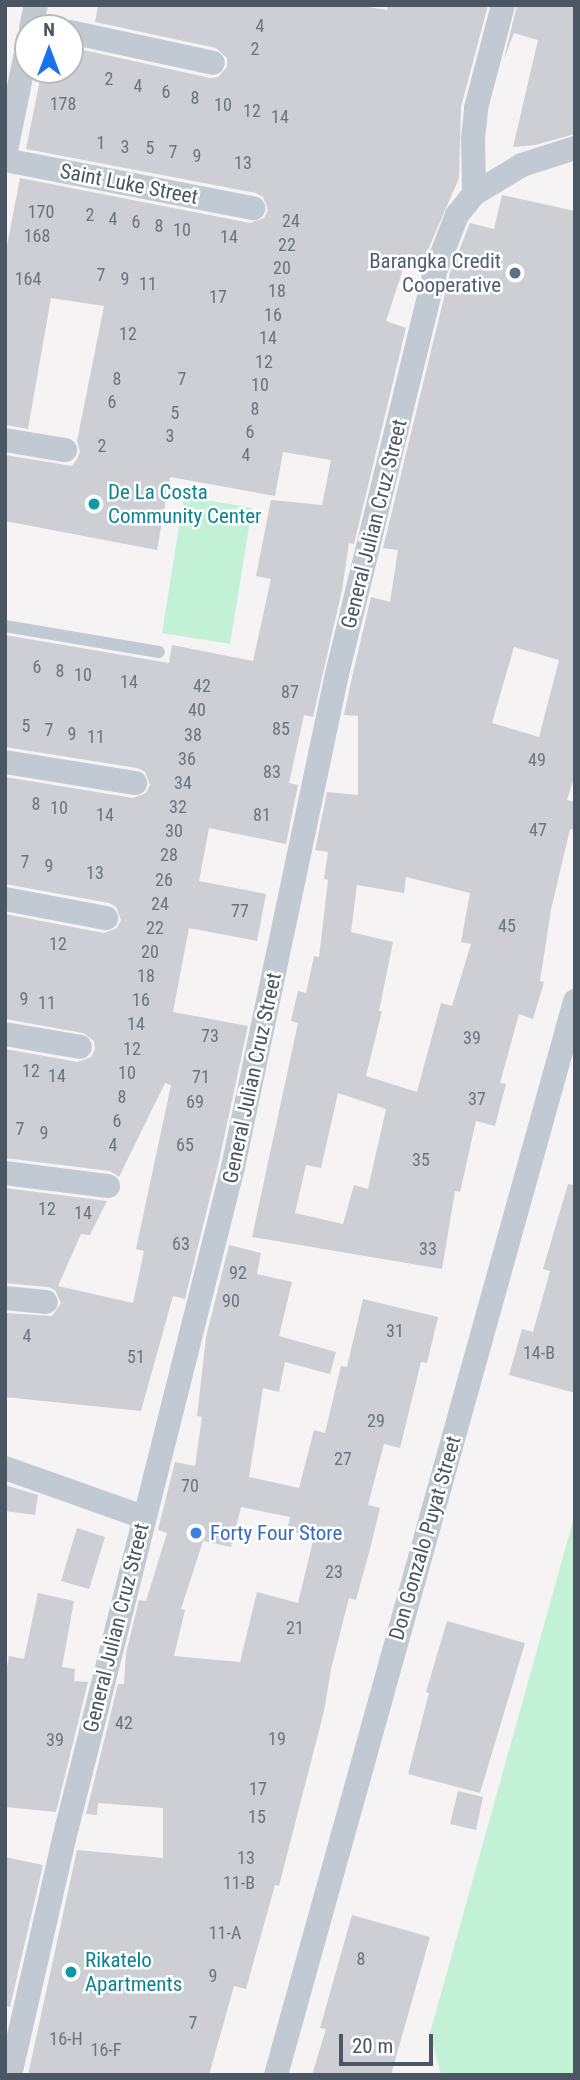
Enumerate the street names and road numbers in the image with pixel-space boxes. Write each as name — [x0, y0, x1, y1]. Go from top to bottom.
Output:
street label: Saint Luke Street — [58, 158, 200, 210]
street label: General Julian Cruz Street — [336, 417, 412, 631]
street label: General Julian Cruz Street — [217, 970, 287, 1186]
street label: Don Gonzalo Puyat Street — [384, 1433, 466, 1643]
street label: General Julian Cruz Street — [78, 1521, 154, 1735]

